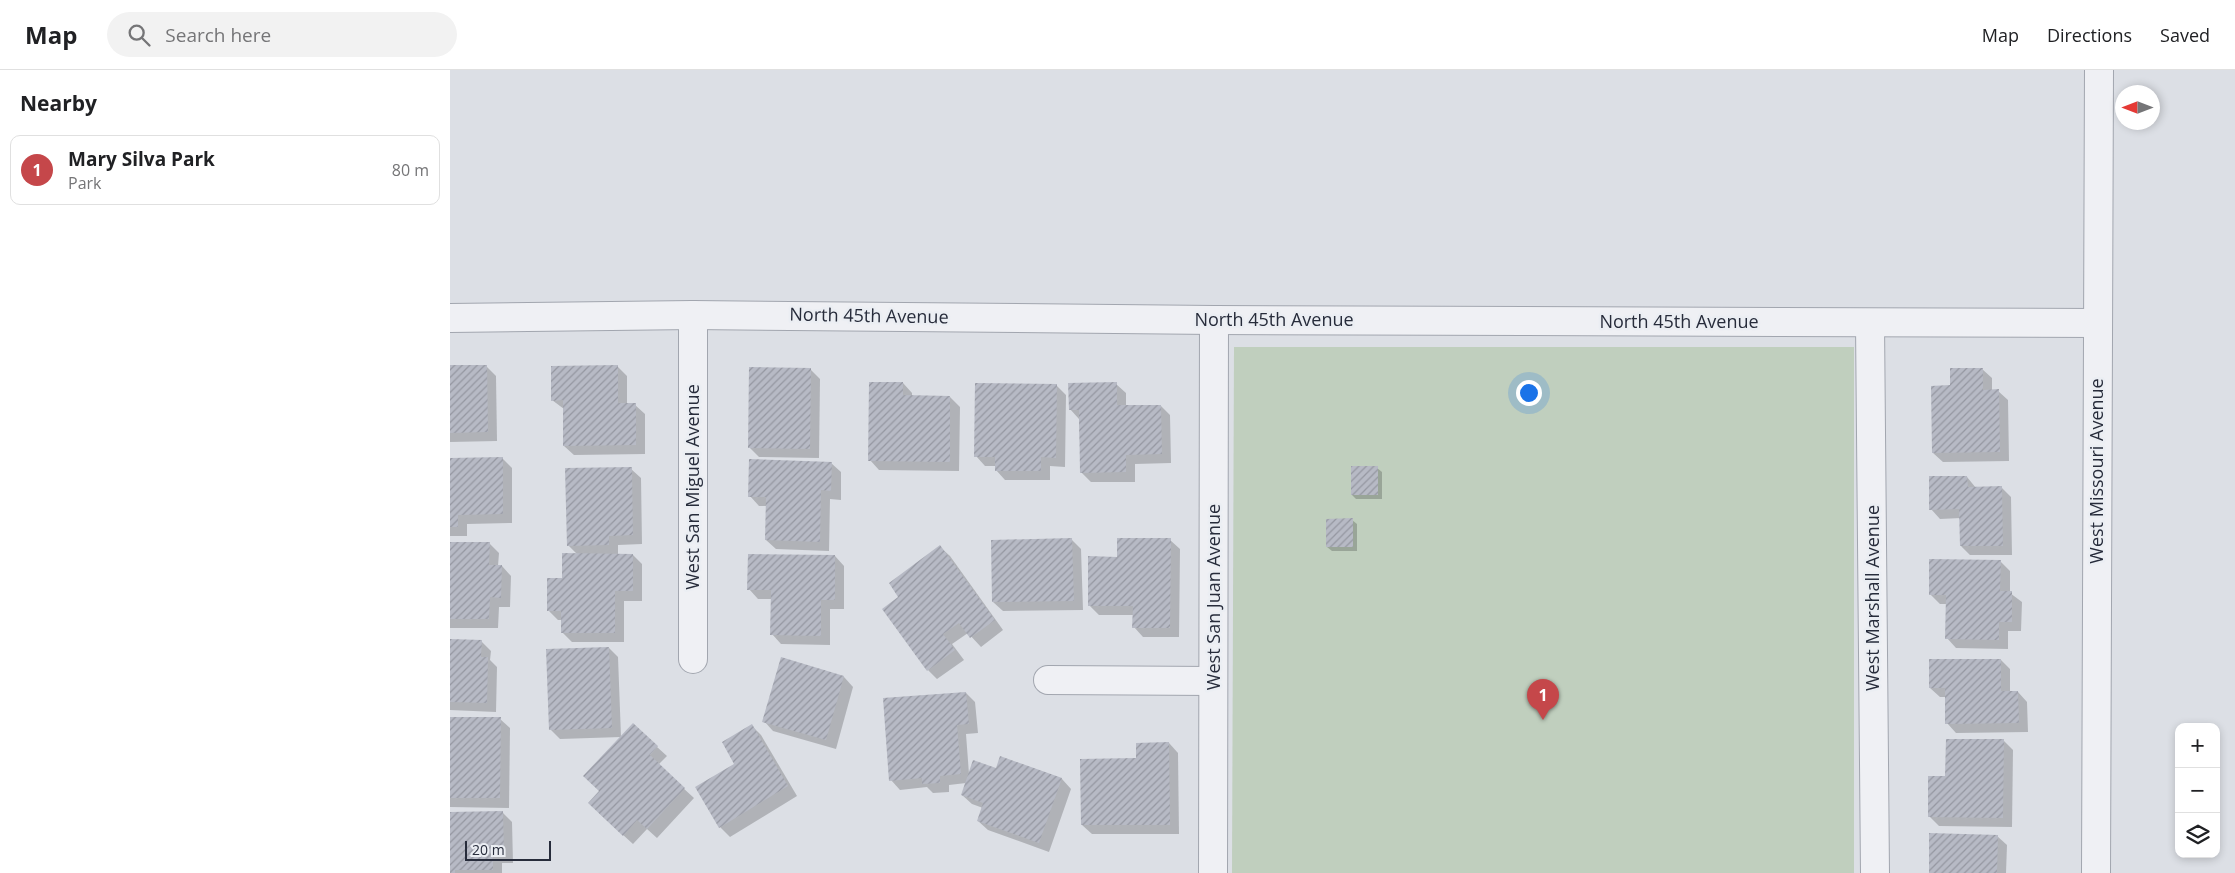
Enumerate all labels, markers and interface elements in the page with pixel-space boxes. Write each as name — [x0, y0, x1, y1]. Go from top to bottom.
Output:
search box — [107, 12, 457, 57]
text: Map — [25, 18, 77, 51]
icon: search — [125, 21, 153, 49]
text: Search here — [165, 22, 271, 48]
text: Map — [1982, 23, 2019, 47]
text: Directions — [2047, 23, 2132, 47]
text: Saved — [2160, 23, 2210, 47]
north arrow — [2115, 85, 2160, 130]
text: Nearby — [20, 89, 97, 117]
text: Mary Silva Park — [68, 146, 215, 172]
text: 1 — [32, 159, 42, 181]
text: 80 m — [392, 159, 429, 181]
text: Park — [68, 172, 101, 194]
street label: North 45th Avenue — [789, 302, 949, 328]
street label: North 45th Avenue — [1194, 307, 1354, 331]
street label: North 45th Avenue — [1599, 309, 1759, 333]
street label: West Missouri Avenue — [2084, 378, 2108, 564]
your location — [1516, 380, 1542, 406]
street label: West San Miguel Avenue — [680, 384, 704, 590]
street label: West San Juan Avenue — [1201, 504, 1225, 690]
street label: West Marshall Avenue — [1860, 505, 1884, 691]
pin: 1 — [1527, 679, 1559, 720]
map controls — [2175, 723, 2220, 858]
button: + — [2175, 723, 2220, 768]
button: − — [2175, 768, 2220, 813]
button: layers — [2175, 813, 2220, 858]
scale bar — [465, 838, 551, 861]
text: 20 m — [472, 840, 505, 859]

